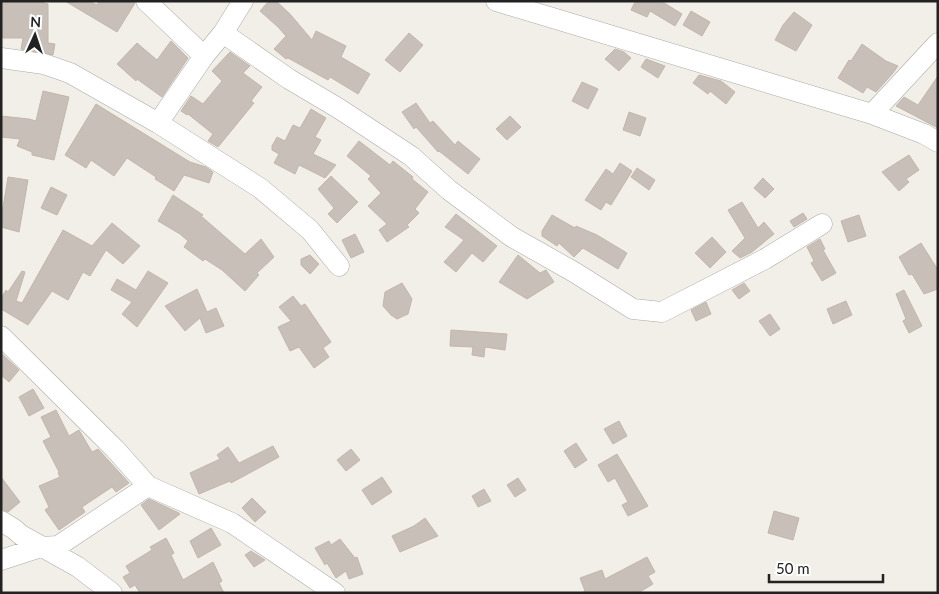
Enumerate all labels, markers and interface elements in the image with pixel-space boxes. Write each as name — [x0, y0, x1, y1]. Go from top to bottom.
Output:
north arrow — [10, 10, 60, 60]
text: N — [30, 13, 42, 30]
scale bar — [769, 552, 883, 584]
text: 50 m — [776, 559, 810, 577]

